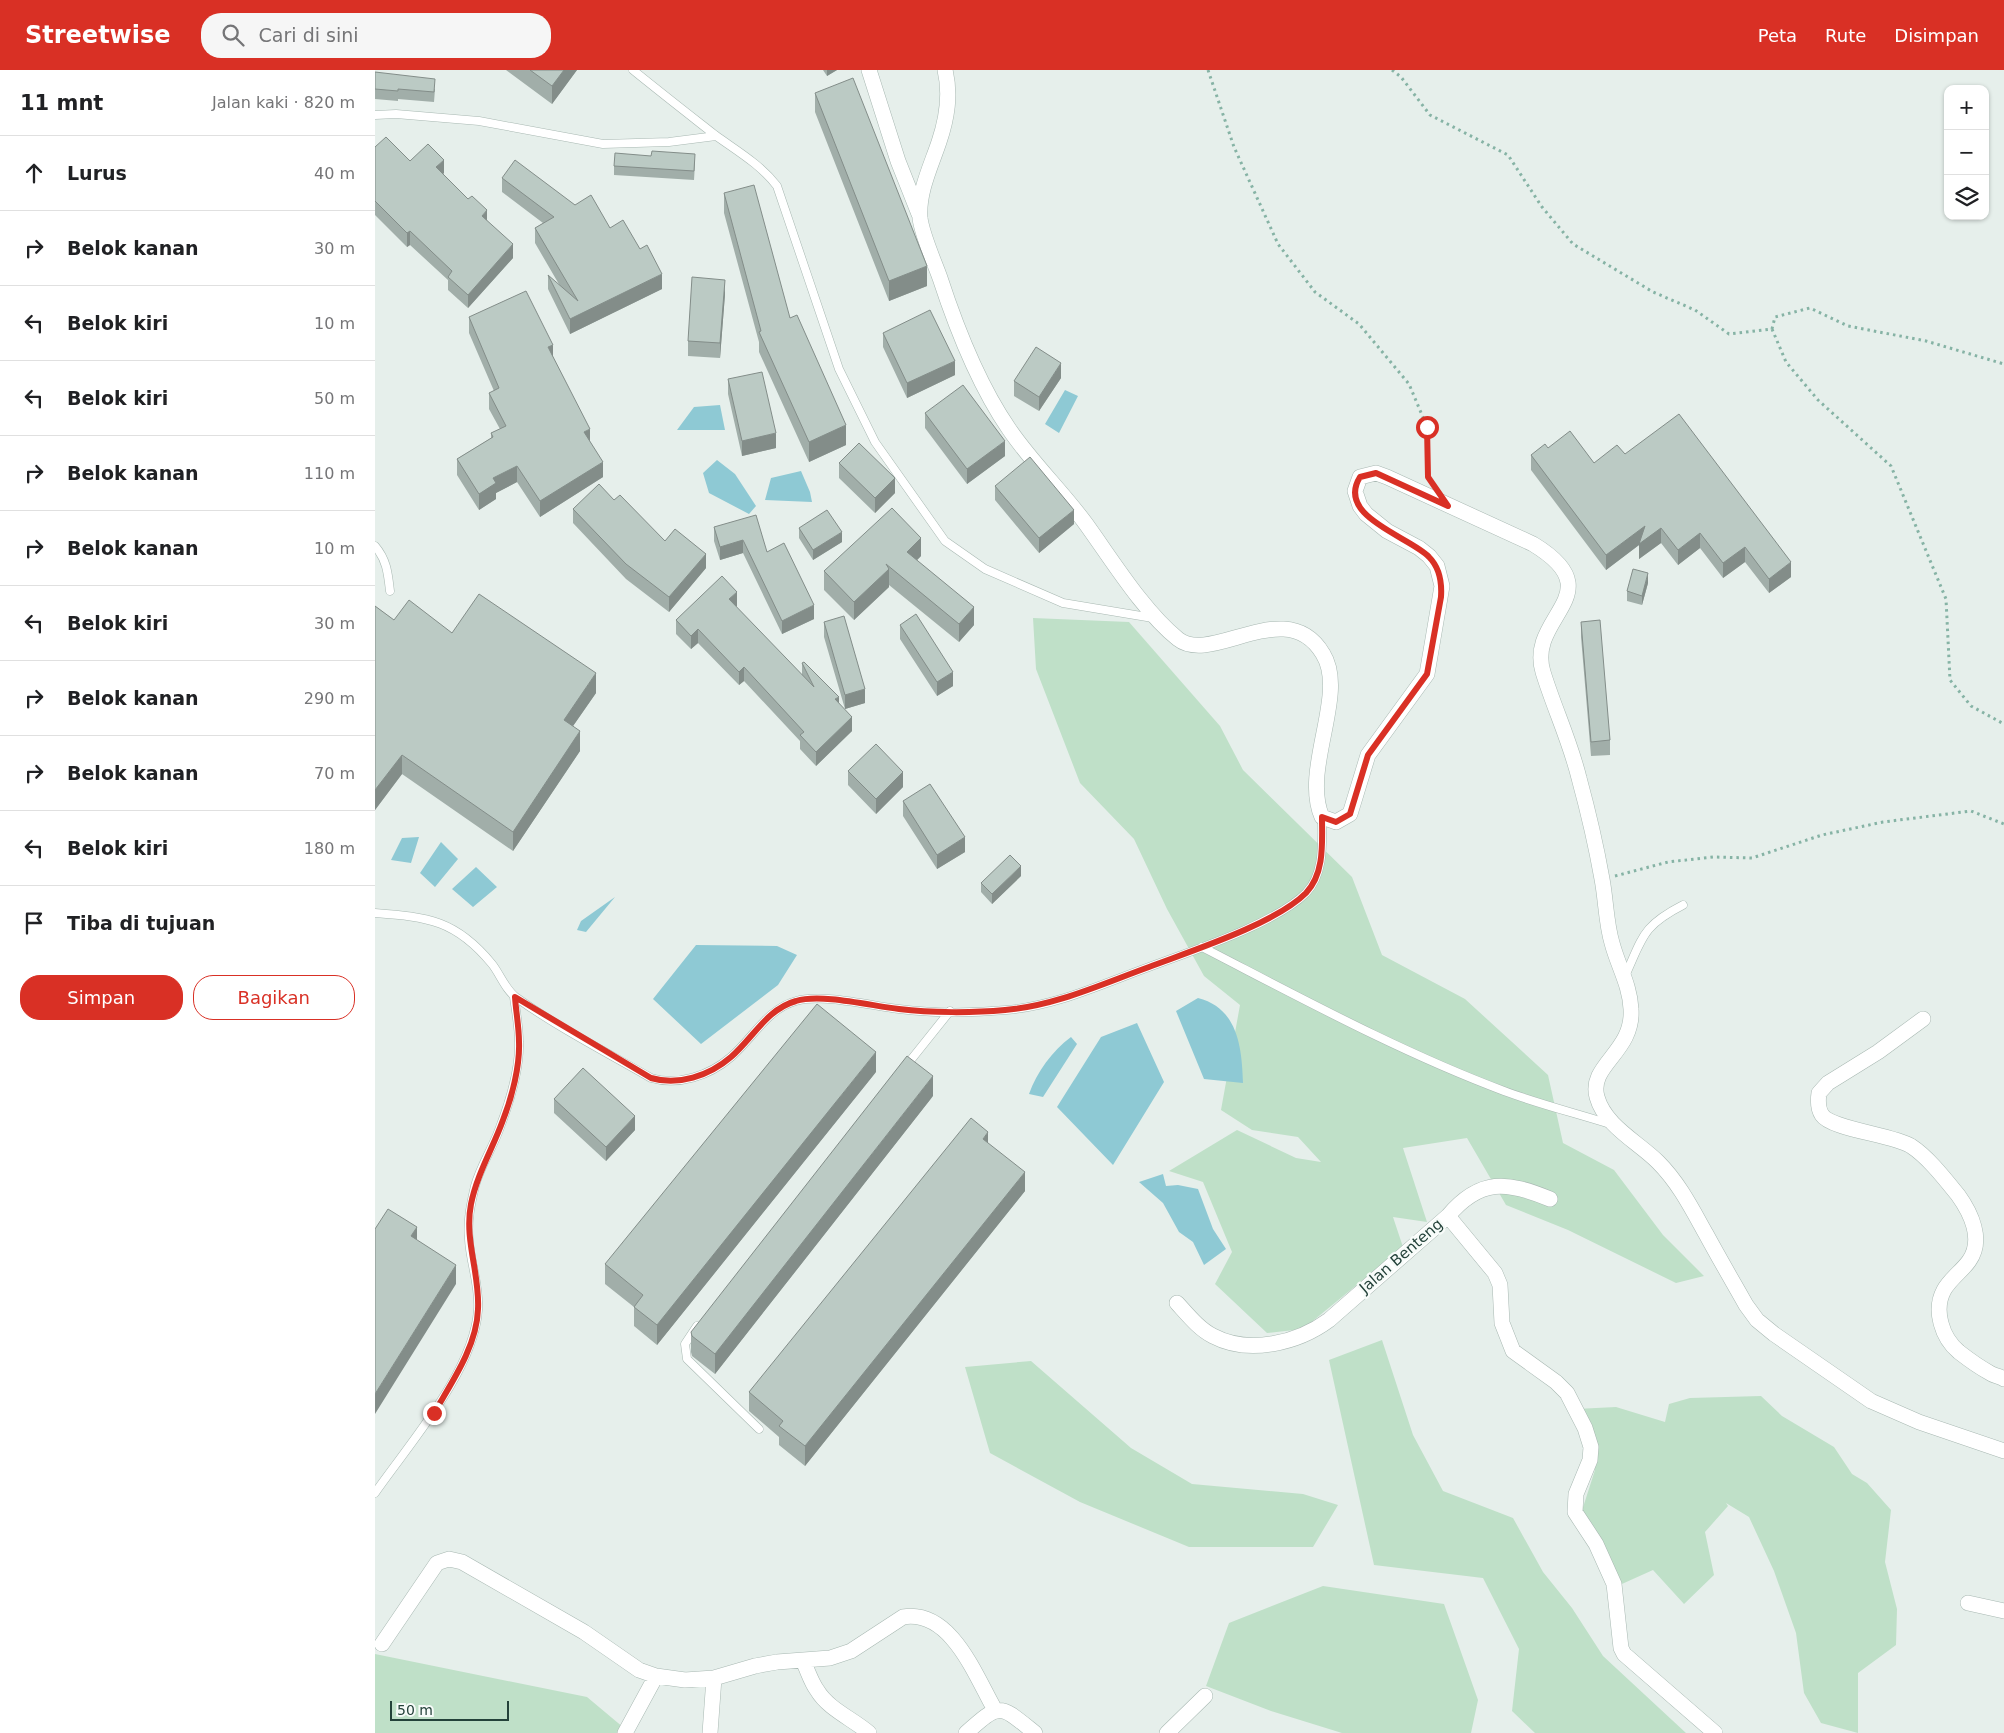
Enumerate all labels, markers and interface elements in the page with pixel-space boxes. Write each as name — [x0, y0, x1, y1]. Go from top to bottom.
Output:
search box — [201, 13, 551, 58]
text: Streetwise — [25, 21, 171, 49]
icon: search — [219, 21, 247, 49]
text: Cari di sini — [259, 24, 359, 46]
text: Peta — [1758, 25, 1797, 46]
text: Rute — [1825, 25, 1866, 46]
text: Disimpan — [1894, 25, 1979, 46]
map controls — [1944, 85, 1989, 220]
button: + — [1944, 85, 1989, 130]
text: 11 mnt — [20, 91, 103, 115]
text: Jalan kaki · 820 m — [212, 93, 355, 112]
button: − — [1944, 130, 1989, 175]
icon: ahead — [20, 159, 48, 187]
text: Lurus — [67, 162, 127, 184]
text: 40 m — [314, 164, 355, 183]
button: layers — [1944, 175, 1989, 220]
icon: right — [20, 234, 48, 262]
text: Belok kanan — [67, 237, 199, 259]
text: 30 m — [314, 239, 355, 258]
icon: left — [20, 309, 48, 337]
text: Belok kiri — [67, 312, 168, 334]
text: 10 m — [314, 314, 355, 333]
icon: left — [20, 384, 48, 412]
text: Belok kiri — [67, 387, 168, 409]
text: 50 m — [314, 389, 355, 408]
route start — [1416, 416, 1439, 439]
icon: right — [20, 459, 48, 487]
text: Belok kanan — [67, 462, 199, 484]
text: 110 m — [304, 464, 355, 483]
icon: right — [20, 534, 48, 562]
text: Belok kanan — [67, 537, 199, 559]
text: 10 m — [314, 539, 355, 558]
icon: left — [20, 609, 48, 637]
text: Belok kiri — [67, 612, 168, 634]
text: 30 m — [314, 614, 355, 633]
icon: right — [20, 684, 48, 712]
text: Belok kanan — [67, 687, 199, 709]
text: 290 m — [304, 689, 355, 708]
icon: right — [20, 759, 48, 787]
text: Belok kanan — [67, 762, 199, 784]
text: 70 m — [314, 764, 355, 783]
icon: left — [20, 834, 48, 862]
text: Belok kiri — [67, 837, 168, 859]
text: 180 m — [304, 839, 355, 858]
icon: arrive — [20, 909, 48, 937]
text: Tiba di tujuan — [67, 912, 215, 934]
button: Simpan — [20, 975, 183, 1020]
button: Bagikan — [193, 975, 355, 1020]
street label: Jalan Benteng — [1355, 1215, 1446, 1298]
route end — [423, 1402, 446, 1425]
scale bar — [390, 1698, 509, 1721]
text: 50 m — [397, 1702, 433, 1718]

